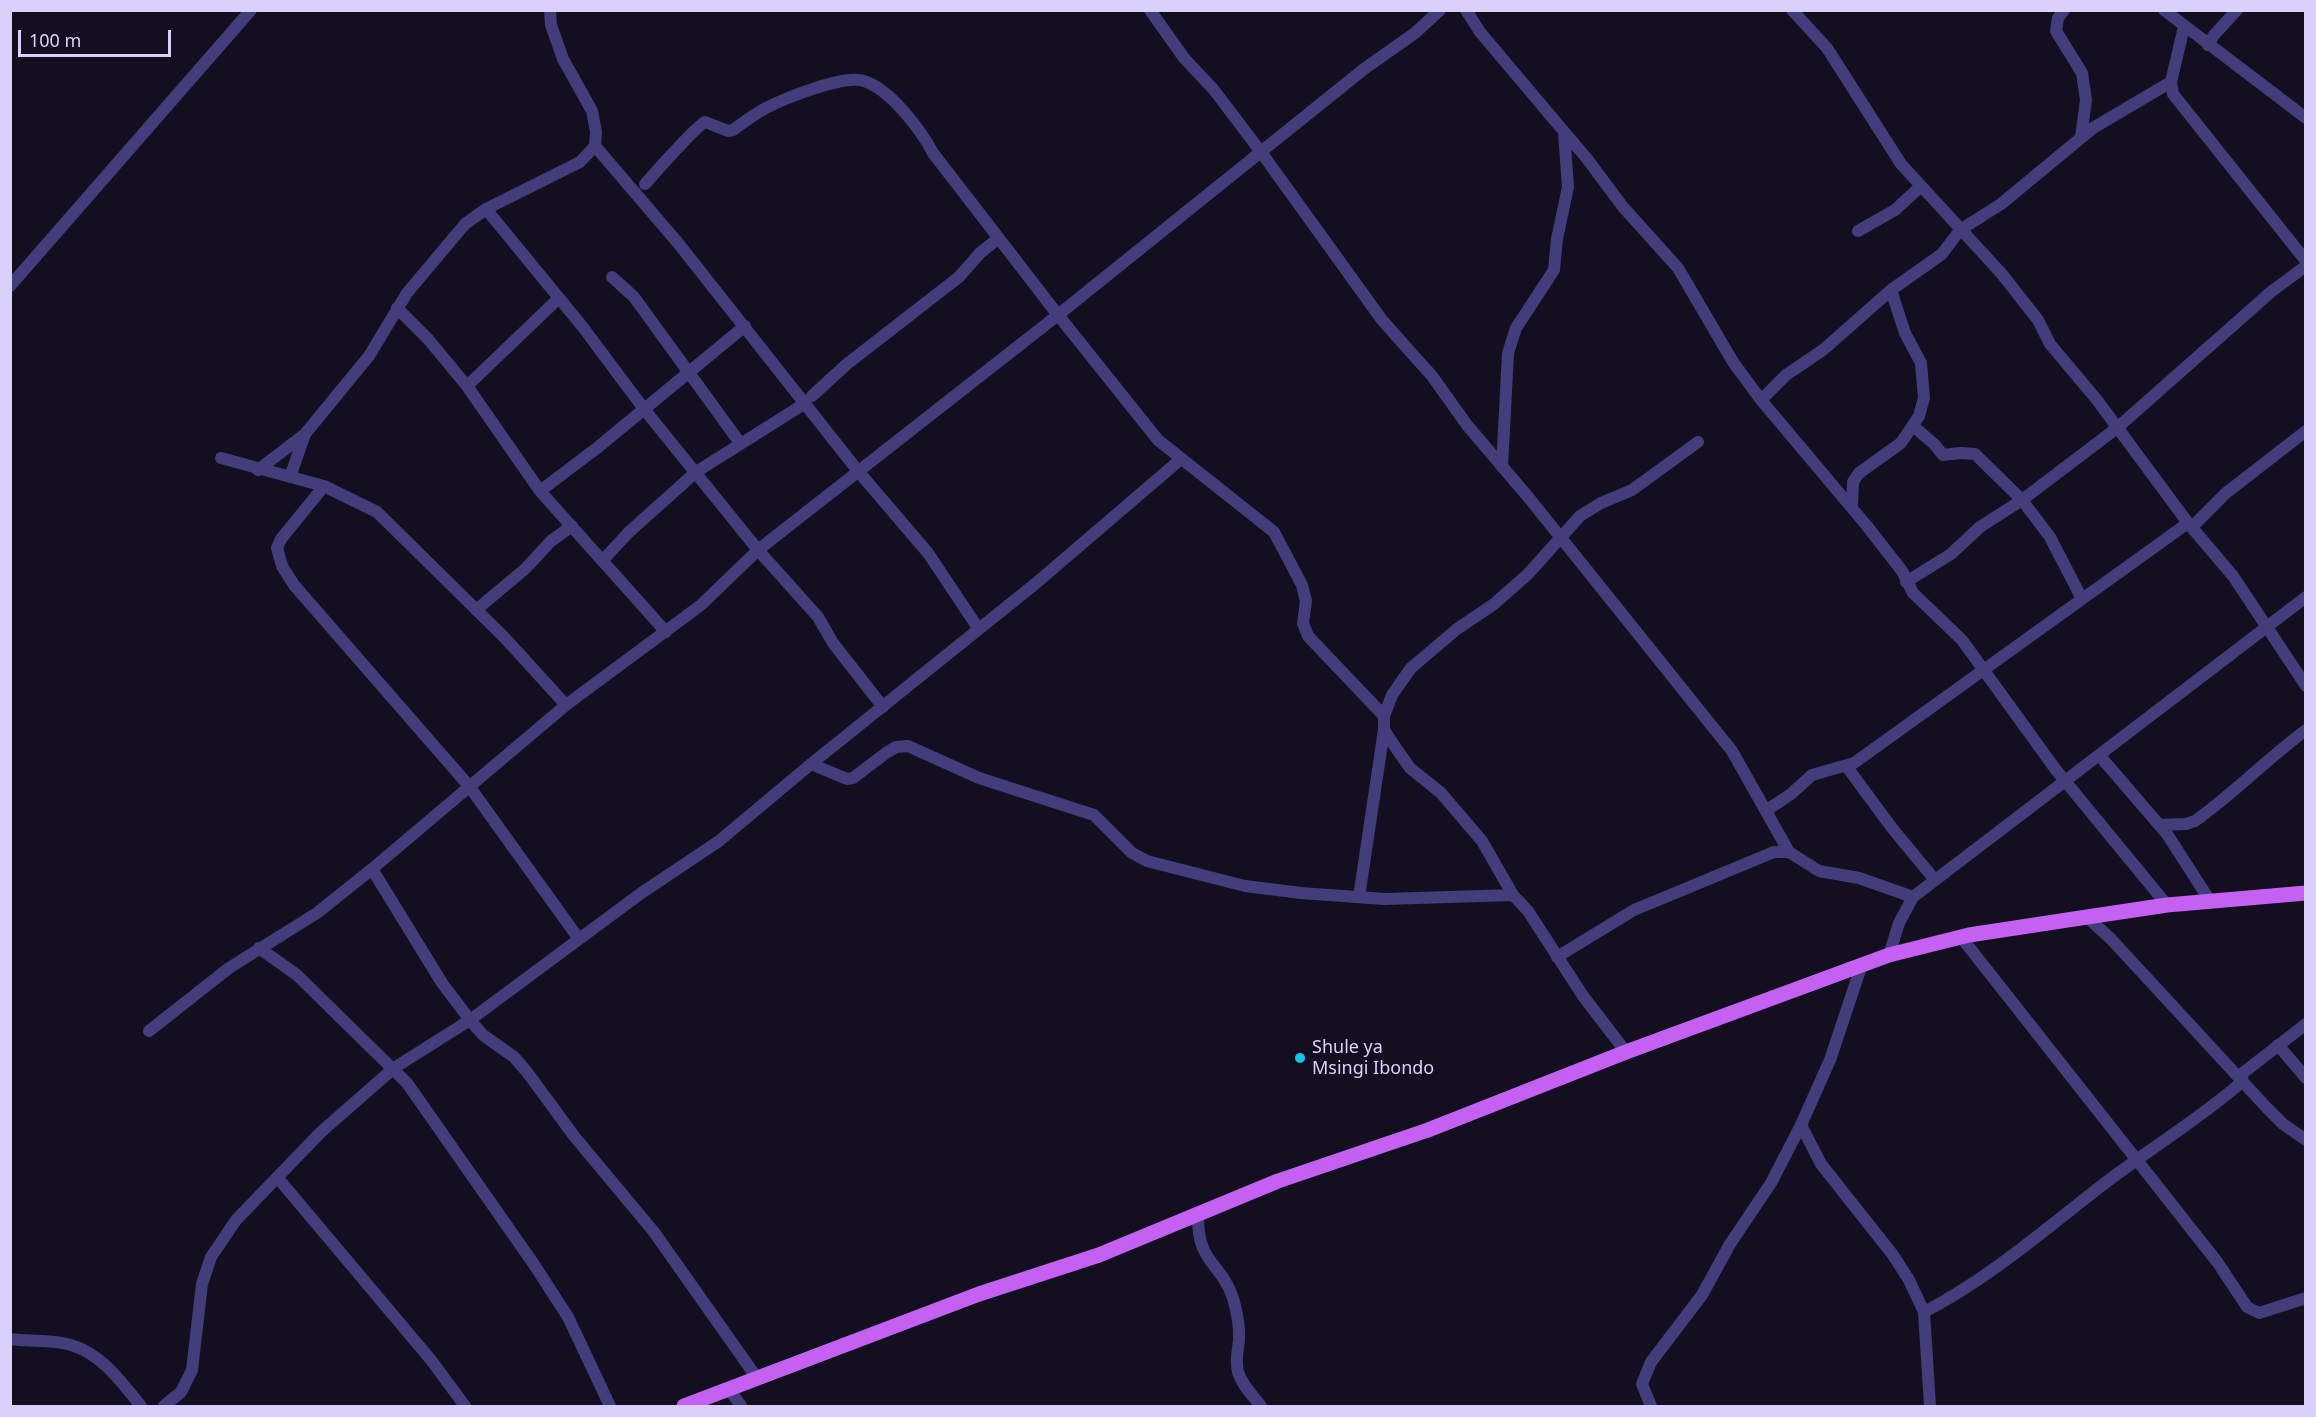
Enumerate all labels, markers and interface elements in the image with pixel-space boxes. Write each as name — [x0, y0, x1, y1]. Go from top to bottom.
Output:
scale bar — [21, 18, 174, 56]
text: 100 m — [29, 28, 81, 52]
place label: Shule ya Msingi Ibondo — [1312, 1037, 1434, 1080]
marker: Shule ya Msingi Ibondo — [1293, 1051, 1307, 1065]

